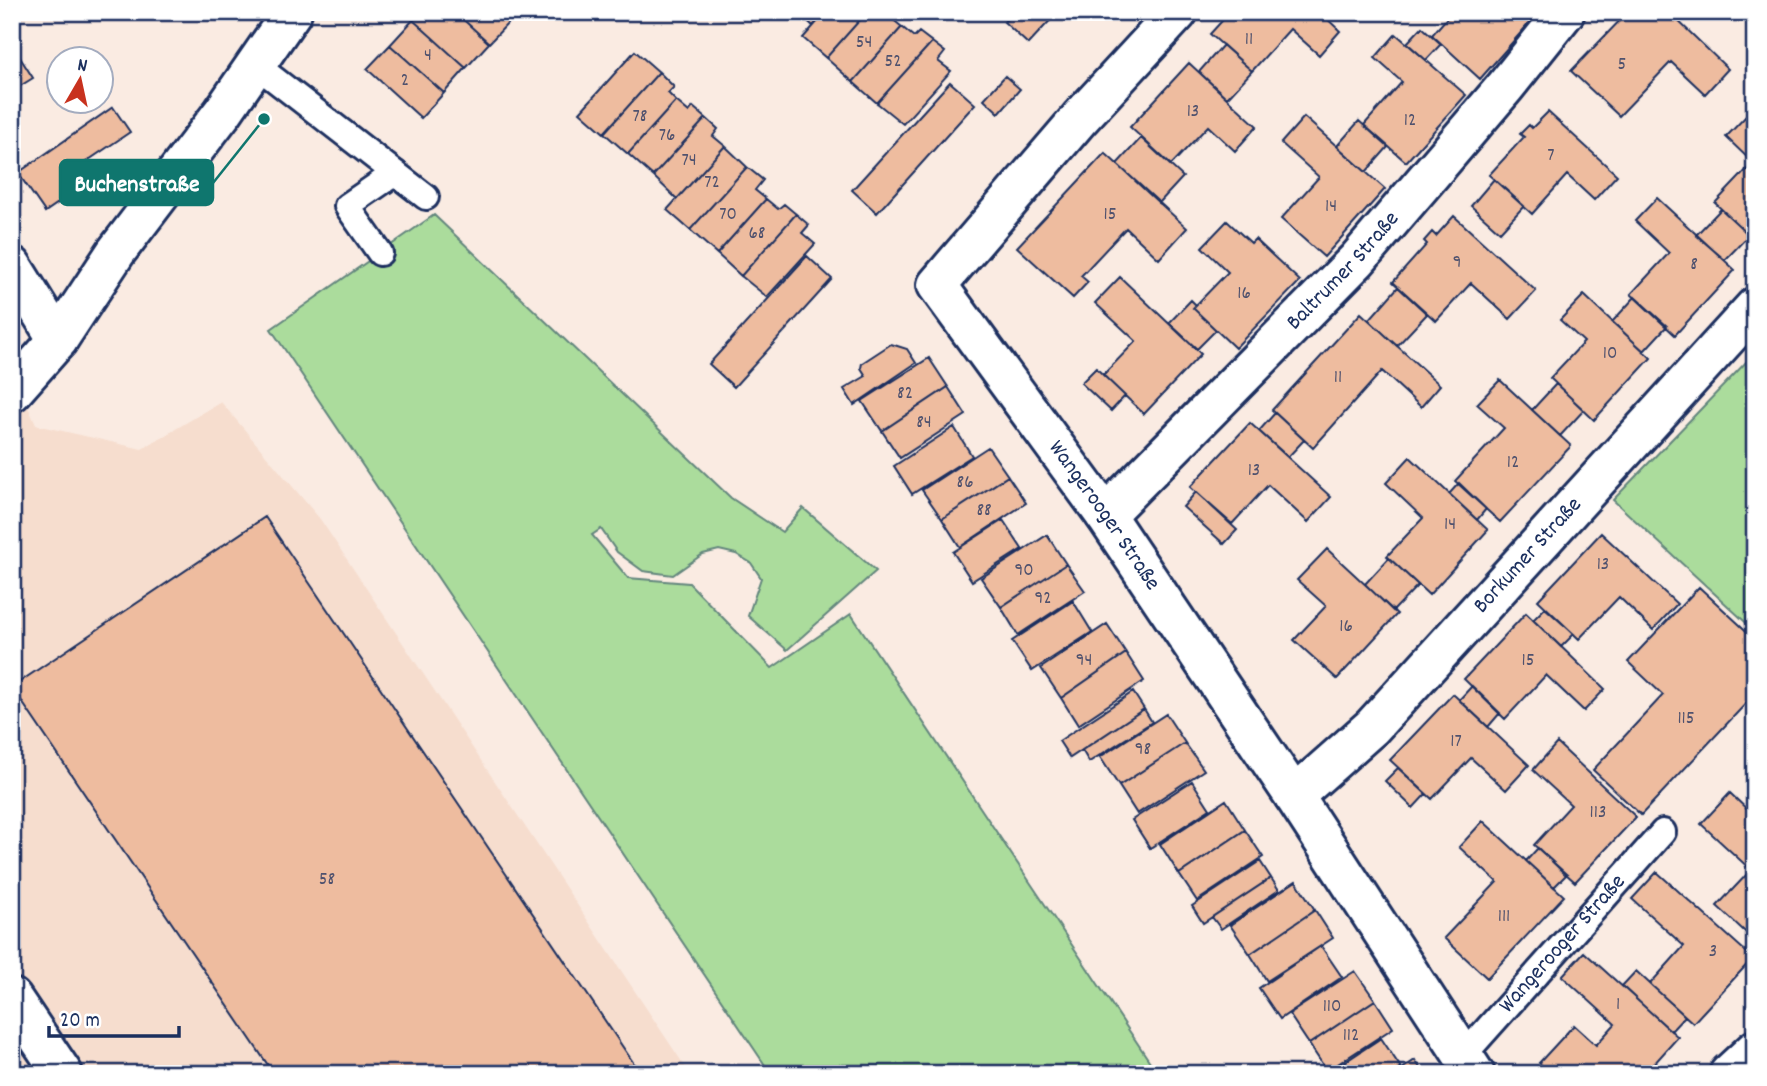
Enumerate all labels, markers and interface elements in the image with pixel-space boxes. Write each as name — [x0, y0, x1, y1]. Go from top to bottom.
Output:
house number: 11 — [1245, 27, 1253, 54]
house number: 54 — [856, 30, 872, 57]
house number: 4 — [424, 43, 432, 70]
north arrow — [46, 46, 116, 116]
house number: 52 — [884, 49, 902, 76]
house number: 5 — [1618, 52, 1626, 79]
text: N — [75, 53, 89, 81]
house number: 2 — [401, 68, 409, 95]
house number: 13 — [1187, 99, 1199, 126]
house number: 78 — [633, 104, 647, 131]
house number: 12 — [1404, 108, 1416, 135]
house number: 76 — [659, 123, 675, 150]
house number: 7 — [1547, 143, 1555, 170]
house number: 74 — [681, 148, 697, 175]
callout: Buchenstraße — [60, 160, 213, 205]
text: Buchenstraße — [74, 169, 200, 203]
house number: 72 — [704, 170, 720, 197]
house number: 14 — [1325, 194, 1337, 221]
house number: 70 — [719, 202, 737, 229]
house number: 15 — [1104, 202, 1116, 229]
street label: Baltrumer Straße — [1279, 204, 1408, 338]
house number: 68 — [749, 221, 765, 248]
house number: 9 — [1453, 250, 1461, 277]
house number: 8 — [1690, 252, 1698, 279]
house number: 16 — [1237, 281, 1251, 308]
house number: 10 — [1603, 341, 1617, 368]
house number: 11 — [1334, 365, 1342, 392]
house number: 82 — [897, 381, 913, 408]
house number: 84 — [916, 410, 932, 437]
street label: Wangerooger Straße — [1039, 434, 1168, 598]
house number: 12 — [1507, 450, 1519, 477]
house number: 13 — [1248, 458, 1260, 485]
house number: 86 — [957, 470, 973, 497]
street label: Borkumer Straße — [1466, 490, 1590, 621]
house number: 88 — [976, 498, 992, 525]
house number: 14 — [1444, 512, 1456, 539]
house number: 13 — [1597, 552, 1609, 579]
house number: 90 — [1014, 558, 1034, 585]
house number: 92 — [1034, 586, 1052, 613]
house number: 16 — [1339, 614, 1353, 641]
house number: 94 — [1076, 648, 1092, 675]
house number: 15 — [1522, 648, 1534, 675]
house number: 115 — [1677, 706, 1695, 733]
house number: 17 — [1450, 729, 1462, 756]
house number: 98 — [1135, 737, 1151, 764]
house number: 113 — [1590, 800, 1606, 827]
house number: 58 — [319, 867, 335, 894]
street label: Wangerooger Straße — [1492, 867, 1634, 1021]
house number: 111 — [1498, 904, 1510, 931]
house number: 3 — [1709, 939, 1717, 966]
house number: 1 — [1616, 992, 1620, 1019]
house number: 110 — [1323, 994, 1341, 1021]
scale bar — [49, 995, 178, 1039]
text: 20 m — [60, 1007, 100, 1037]
house number: 112 — [1343, 1023, 1359, 1050]

